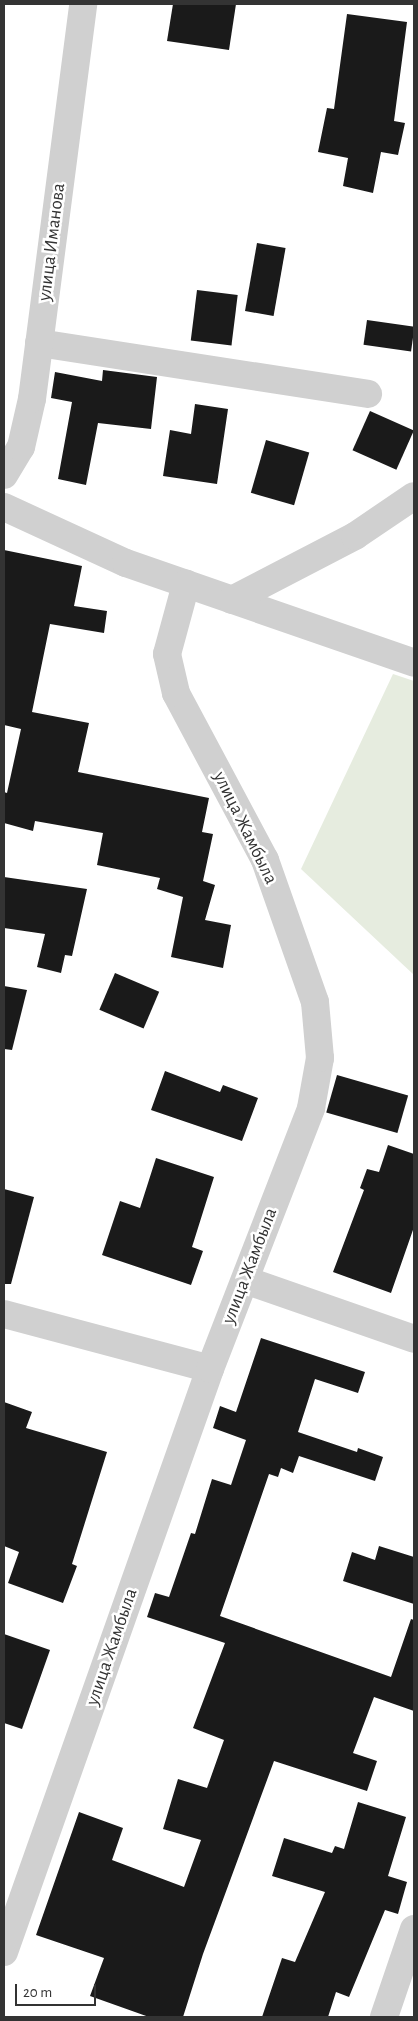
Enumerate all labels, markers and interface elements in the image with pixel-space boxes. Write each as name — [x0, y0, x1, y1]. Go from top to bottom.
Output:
street label: улица Иманова — [33, 182, 71, 302]
street label: улица Жамбыла — [208, 768, 282, 888]
street label: улица Жамбыла — [217, 1205, 283, 1327]
street label: улица Жамбыла — [81, 1585, 143, 1709]
scale bar — [18, 1974, 99, 2006]
text: 20 m — [23, 1985, 52, 2000]

